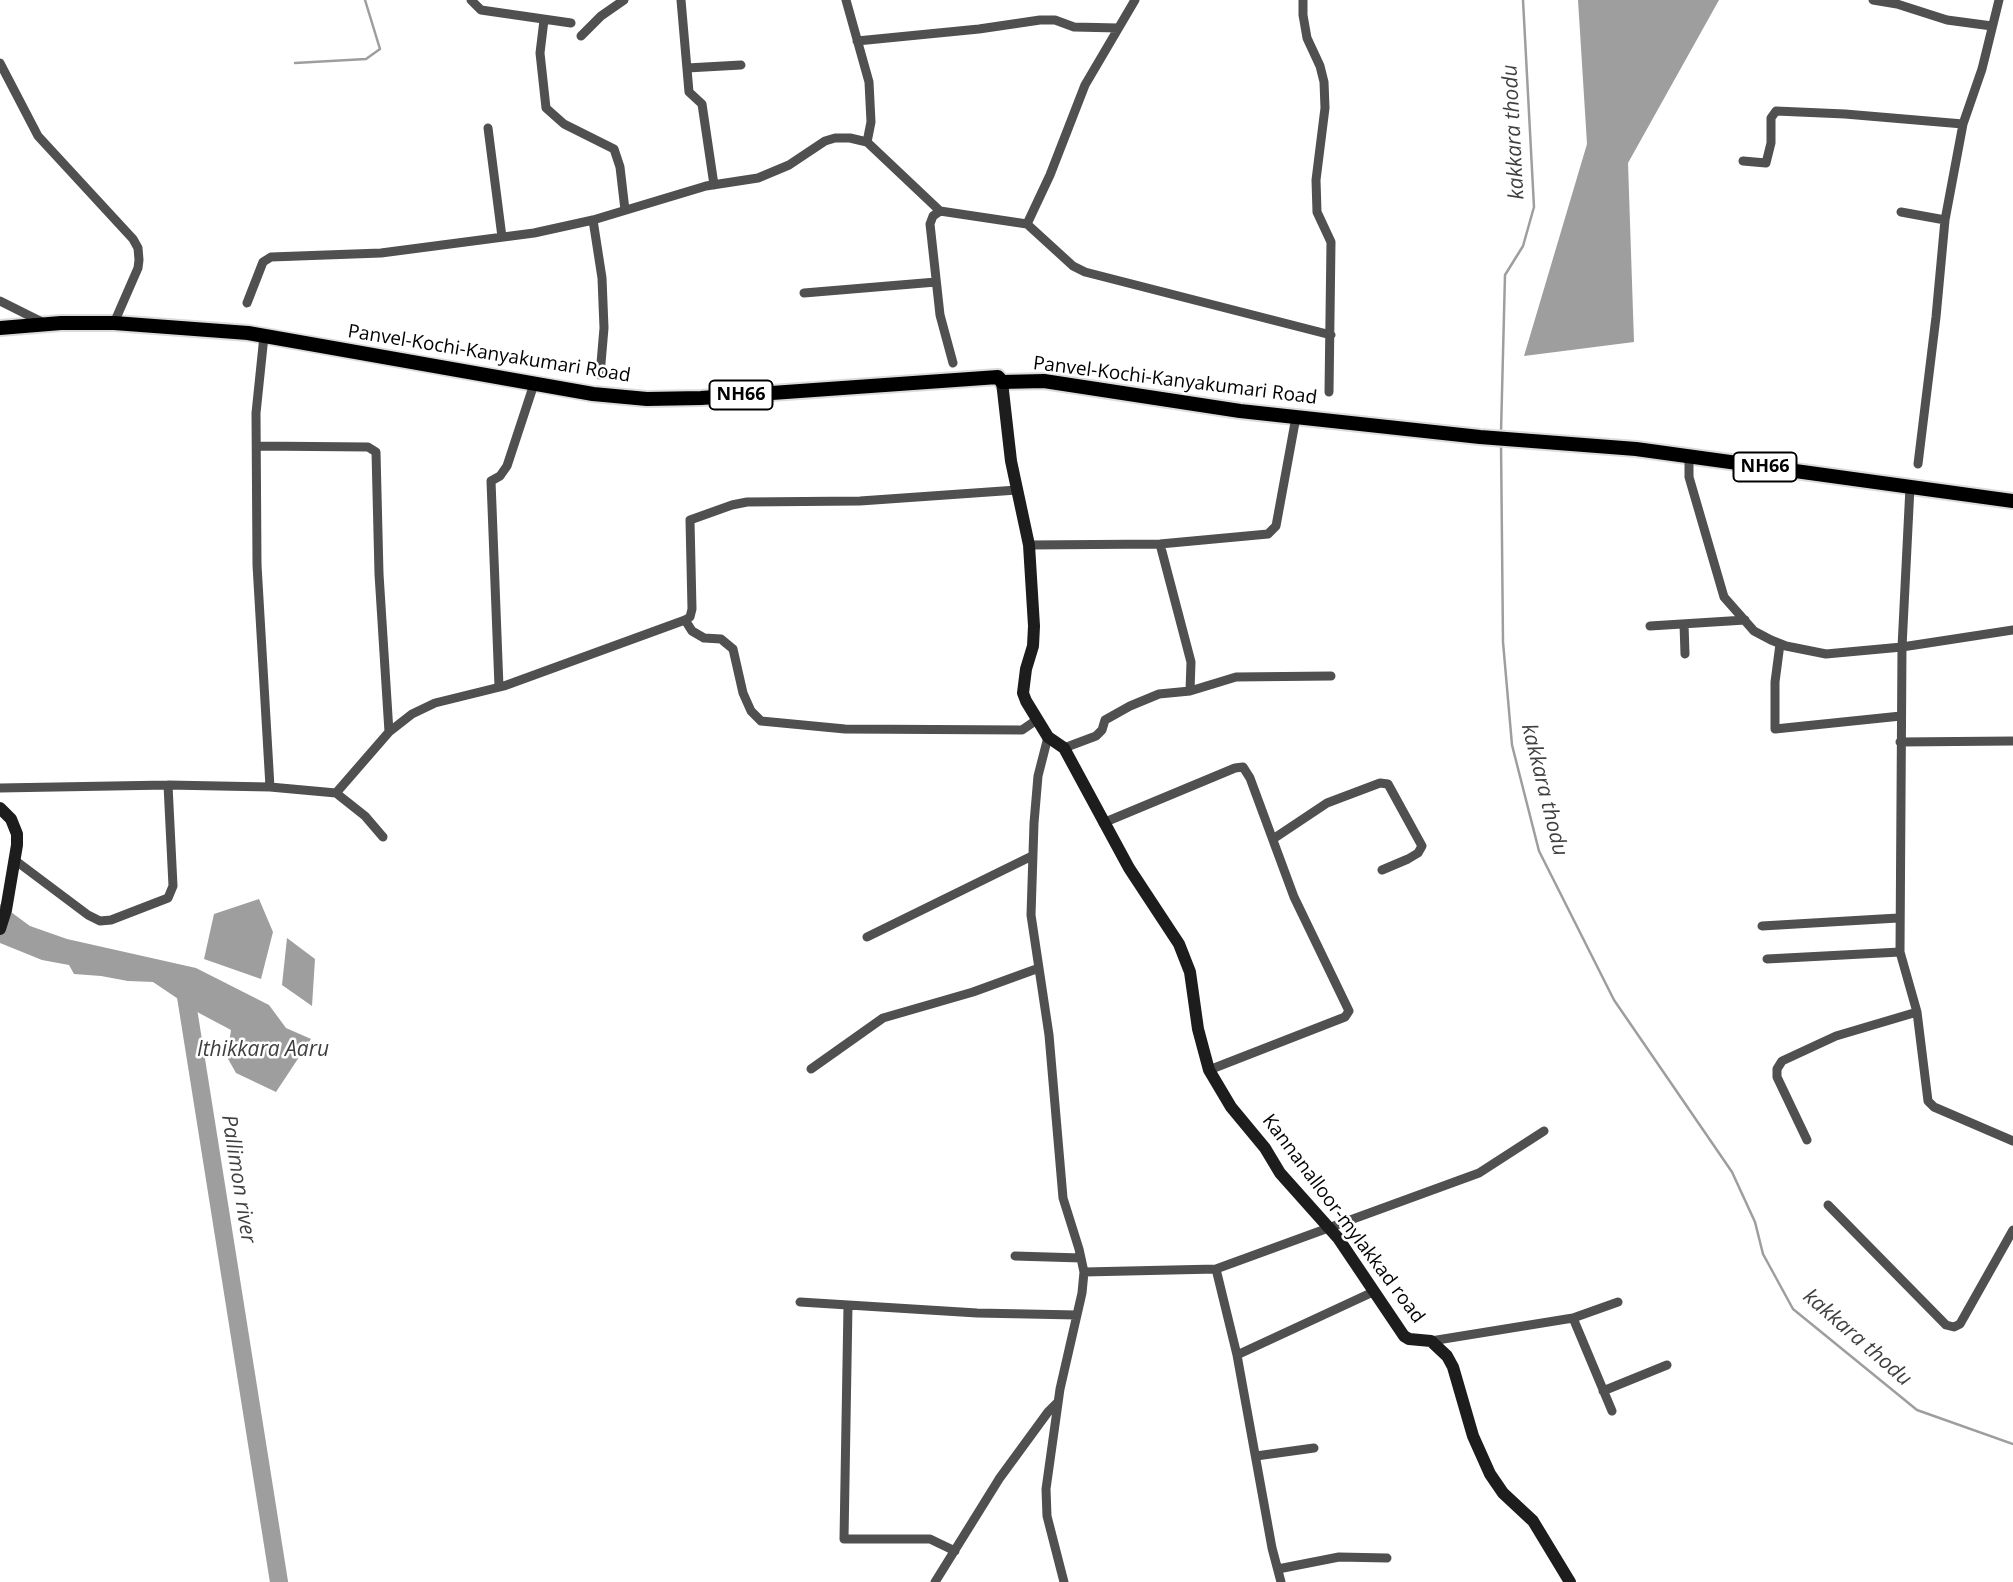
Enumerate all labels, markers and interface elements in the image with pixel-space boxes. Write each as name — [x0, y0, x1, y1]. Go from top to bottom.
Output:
water label: kakkara thodu — [1498, 64, 1530, 200]
street label: Panvel-Kochi-Kanyakumari Road — [346, 320, 632, 388]
street label: Panvel-Kochi-Kanyakumari Road — [1032, 352, 1318, 410]
road number: NH66 — [710, 380, 772, 410]
road number: NH66 — [1734, 452, 1796, 481]
water label: kakkara thodu — [1515, 721, 1573, 859]
water label: Ithikkara Aaru — [197, 1037, 329, 1063]
street label: Kannanalloor-mylakkad road — [1257, 1110, 1429, 1328]
water label: Pallimon river — [215, 1113, 261, 1245]
water label: kakkara thodu — [1798, 1284, 1916, 1392]

